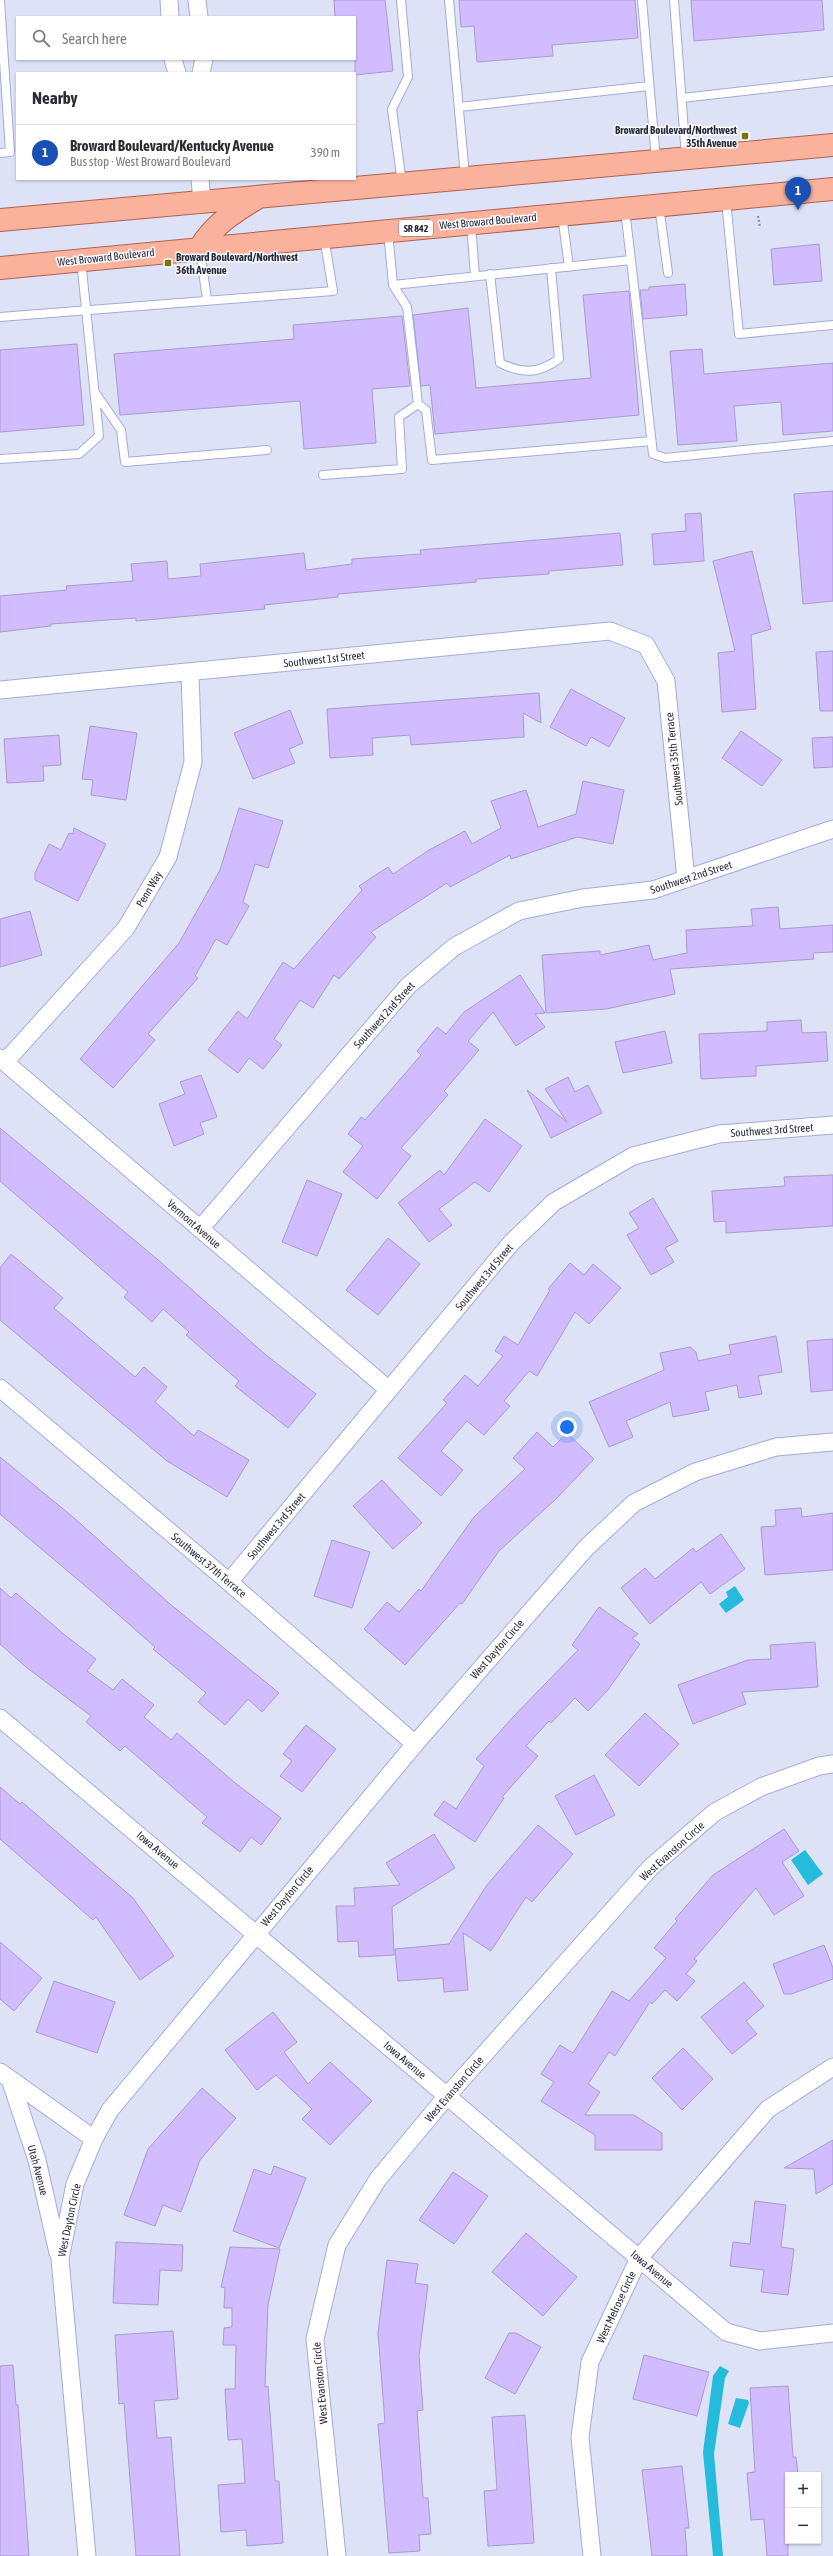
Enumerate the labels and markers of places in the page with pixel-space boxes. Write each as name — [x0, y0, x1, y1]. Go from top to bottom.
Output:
place label: Broward Boulevard/Northwest 35th Avenue — [615, 124, 738, 149]
marker: Broward Boulevard/Northwest 35th Avenue — [740, 131, 750, 141]
pin: 1 — [785, 177, 811, 210]
place label: Broward Boulevard/Northwest 36th Avenue — [176, 251, 299, 276]
marker: Broward Boulevard/Northwest 36th Avenue — [163, 258, 173, 268]

